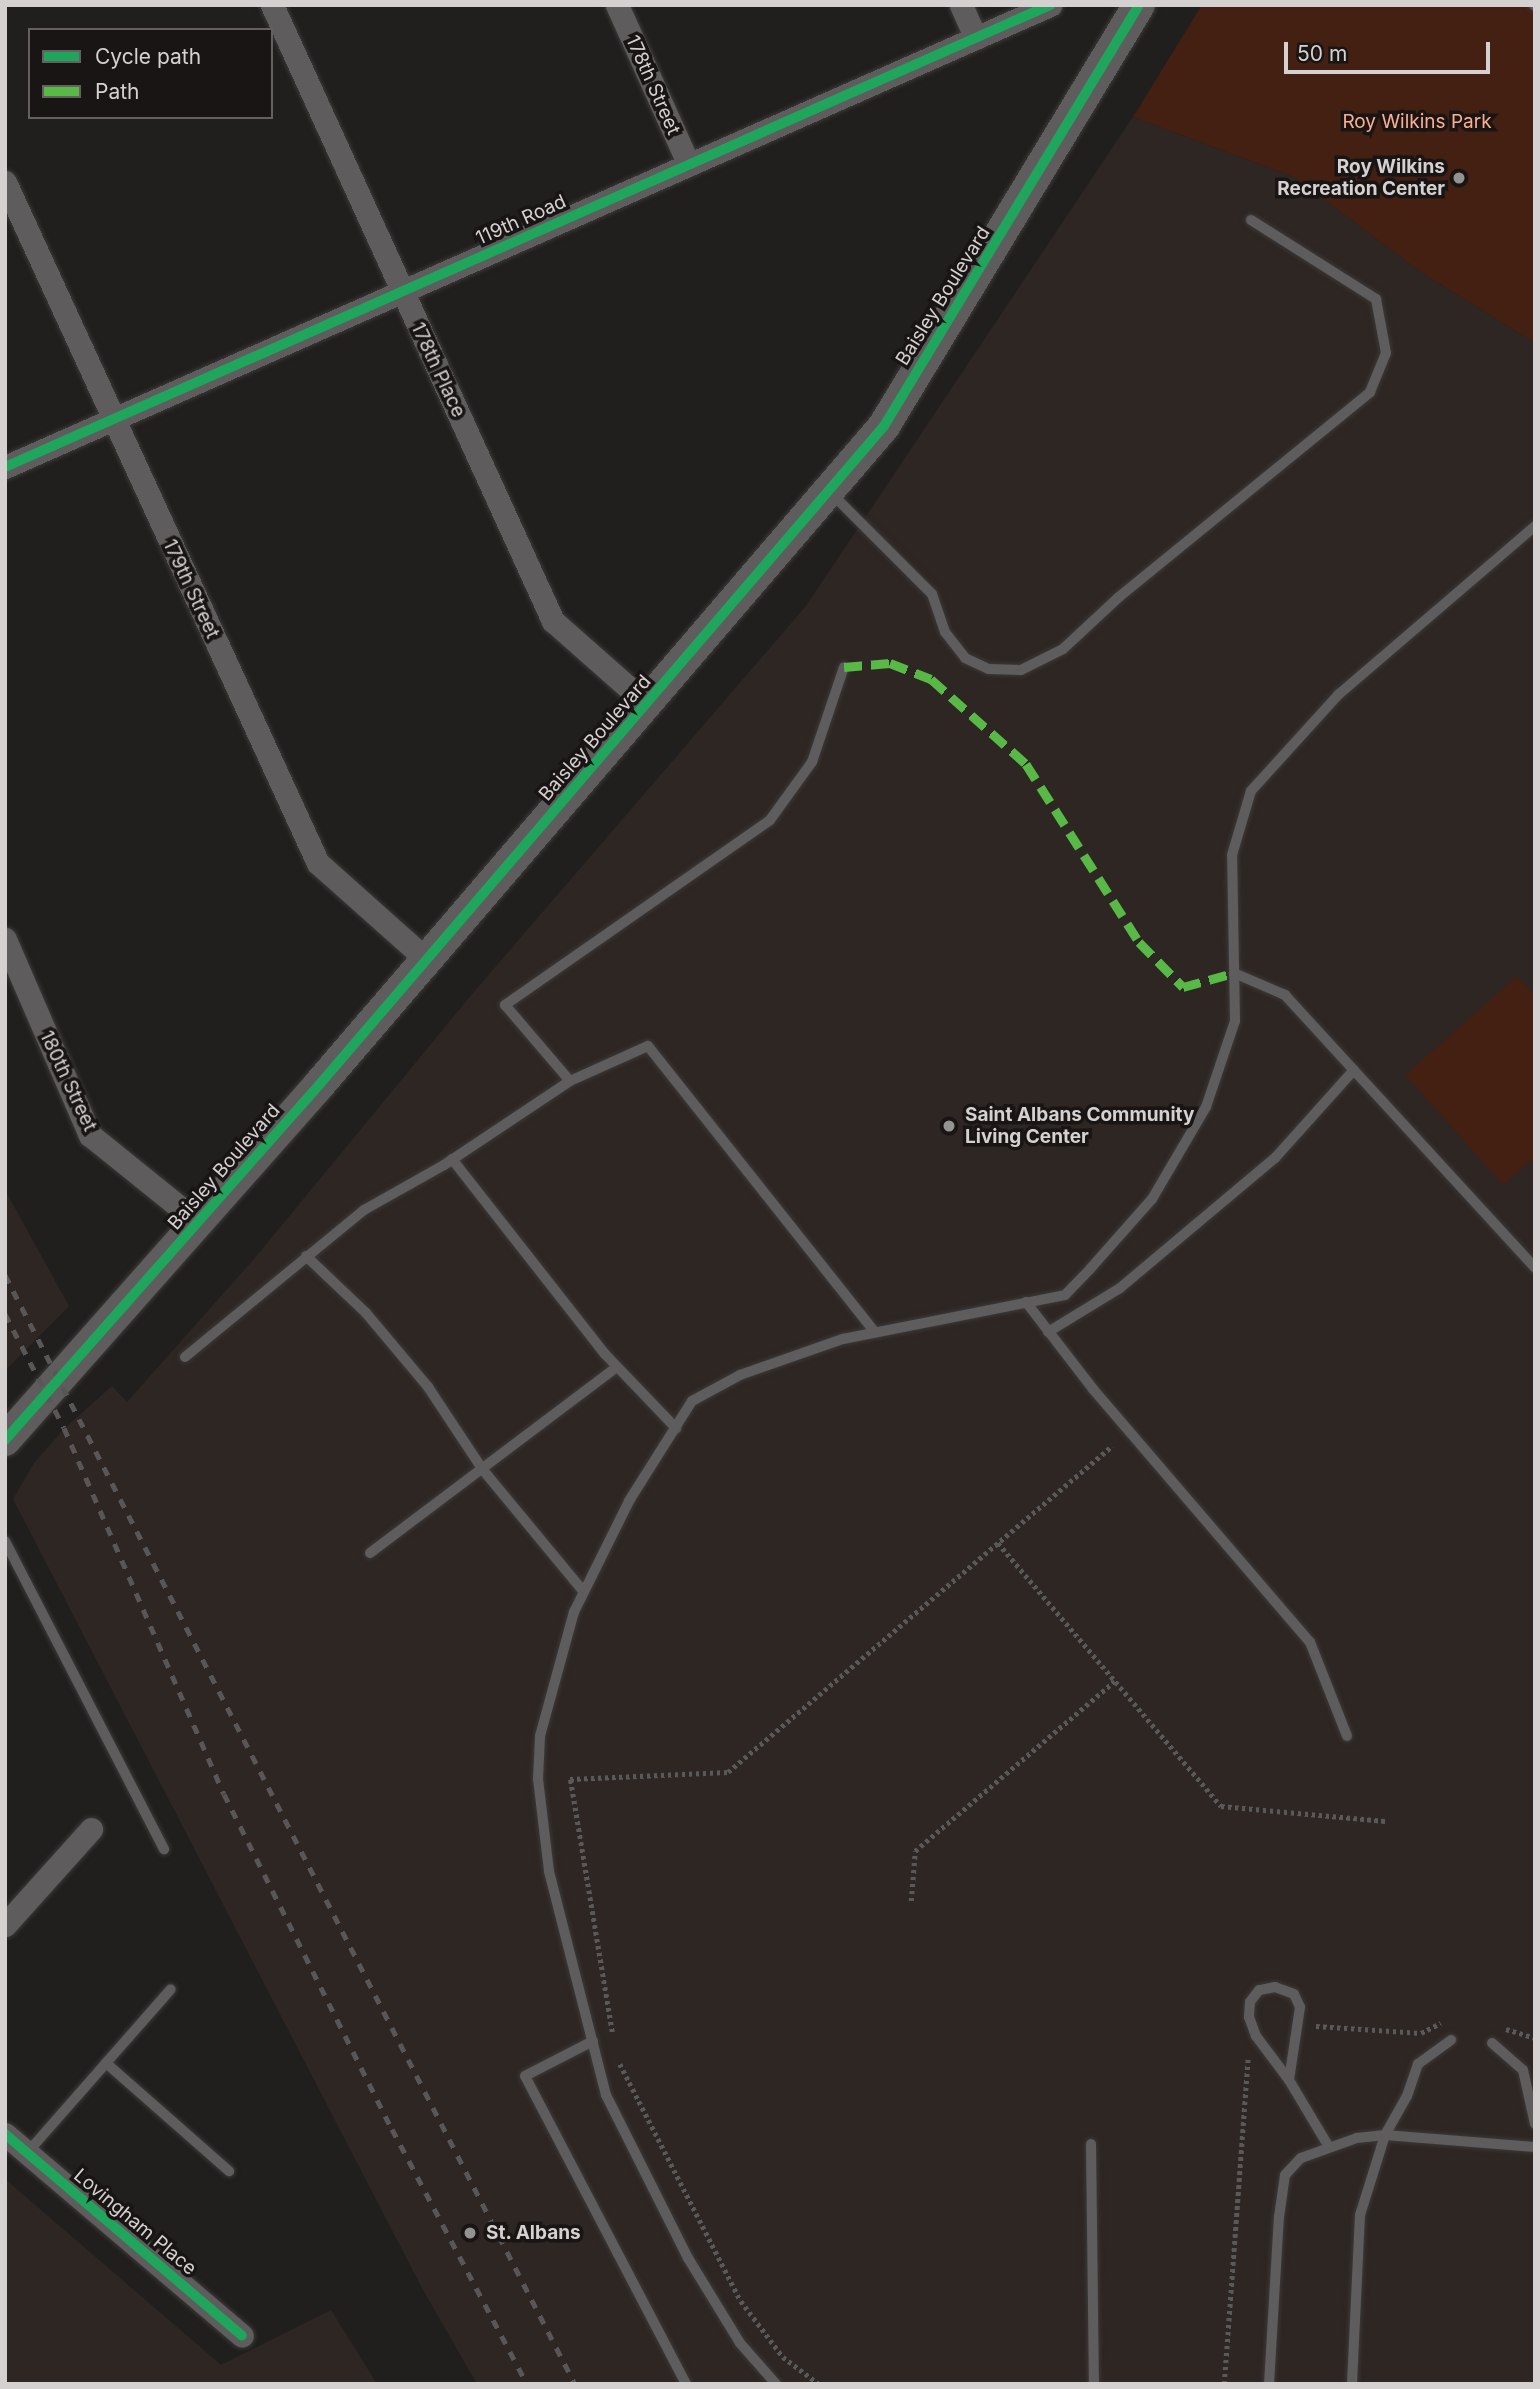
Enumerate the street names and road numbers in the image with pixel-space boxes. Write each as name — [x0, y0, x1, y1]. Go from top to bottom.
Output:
street label: 178th Street — [621, 32, 685, 138]
street label: 119th Road — [472, 190, 570, 250]
street label: Baisley Boulevard — [891, 222, 995, 370]
street label: 178th Place — [406, 319, 470, 421]
street label: 179th Street — [158, 536, 224, 642]
street label: Baisley Boulevard — [534, 670, 656, 806]
street label: 180th Street — [35, 1027, 101, 1135]
street label: Baisley Boulevard — [163, 1099, 285, 1235]
street label: Lovingham Place — [69, 2164, 201, 2280]

